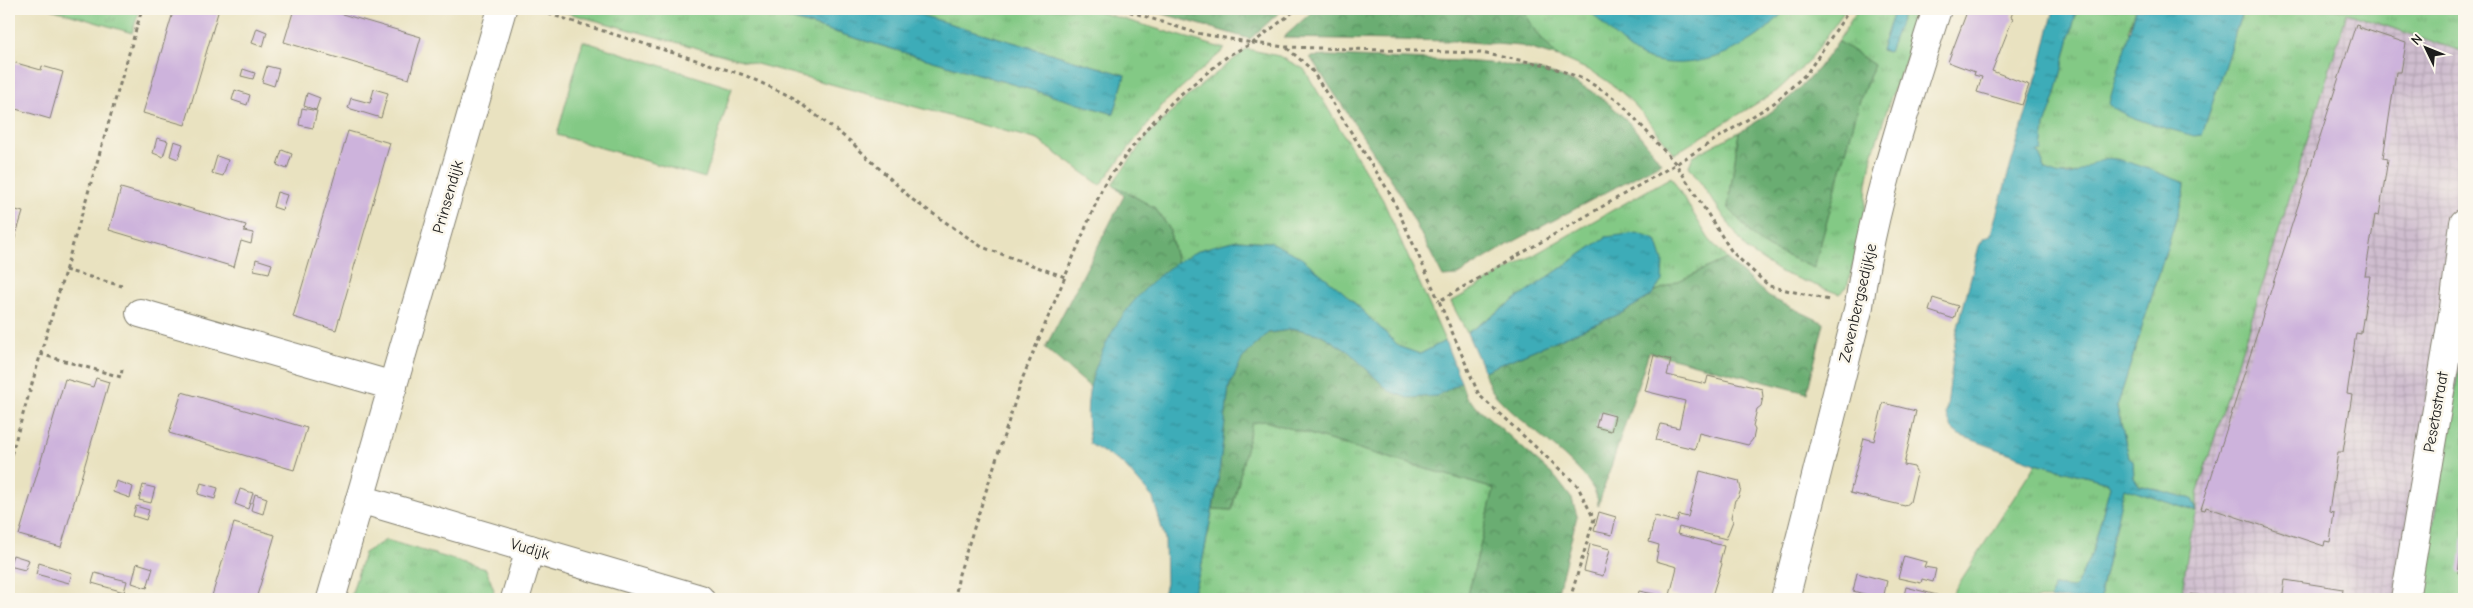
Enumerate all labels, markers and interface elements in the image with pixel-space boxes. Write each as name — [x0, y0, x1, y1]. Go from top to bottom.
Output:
north arrow — [2400, 22, 2450, 72]
text: N — [2408, 30, 2426, 49]
street label: Prinsendijk — [429, 158, 467, 235]
street label: Zevenbergsedijkje — [1836, 242, 1880, 364]
street label: Pesetastraat — [2420, 370, 2452, 454]
street label: Vudijk — [508, 535, 552, 563]

